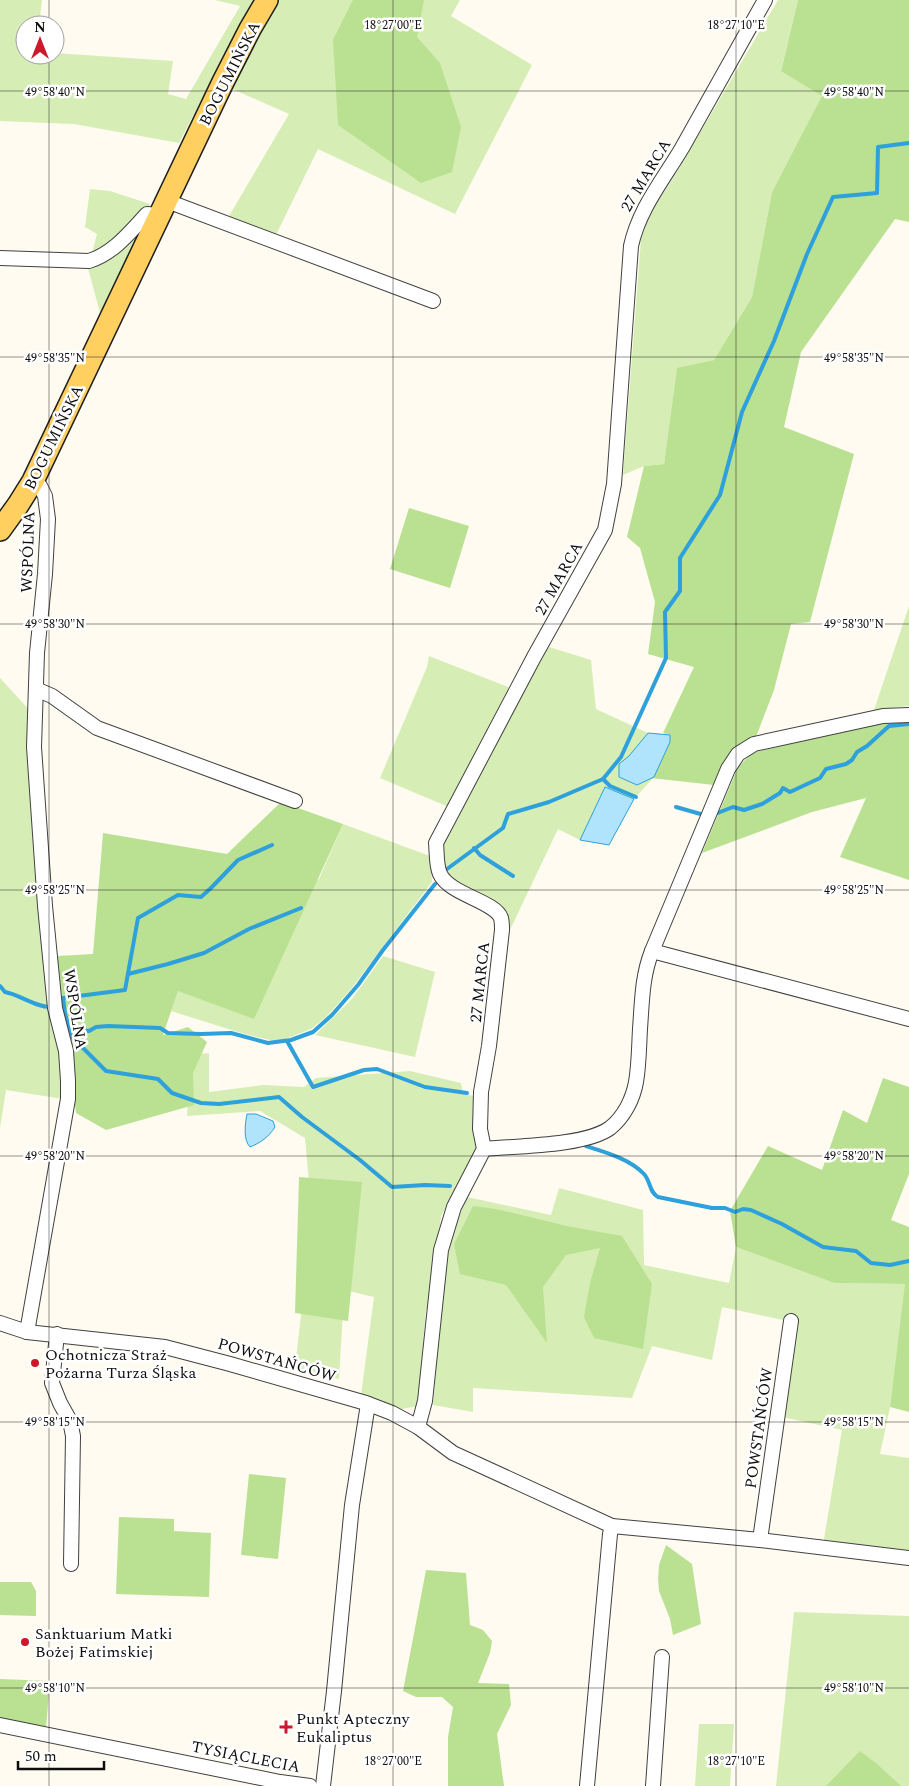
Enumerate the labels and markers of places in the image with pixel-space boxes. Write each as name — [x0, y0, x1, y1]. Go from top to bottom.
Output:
place label: Ochotnicza Straż Pożarna Turza Śląska — [45, 1343, 196, 1385]
marker: Ochotnicza Straż Pożarna Turza Śląska — [29, 1357, 41, 1369]
place label: Sanktuarium Matki Bożej Fatimskiej — [35, 1622, 173, 1664]
marker: Sanktuarium Matki Bożej Fatimskiej — [19, 1636, 31, 1648]
place label: Punkt Apteczny Eukaliptus — [296, 1707, 411, 1749]
marker: Punkt Apteczny Eukaliptus — [280, 1721, 292, 1733]

